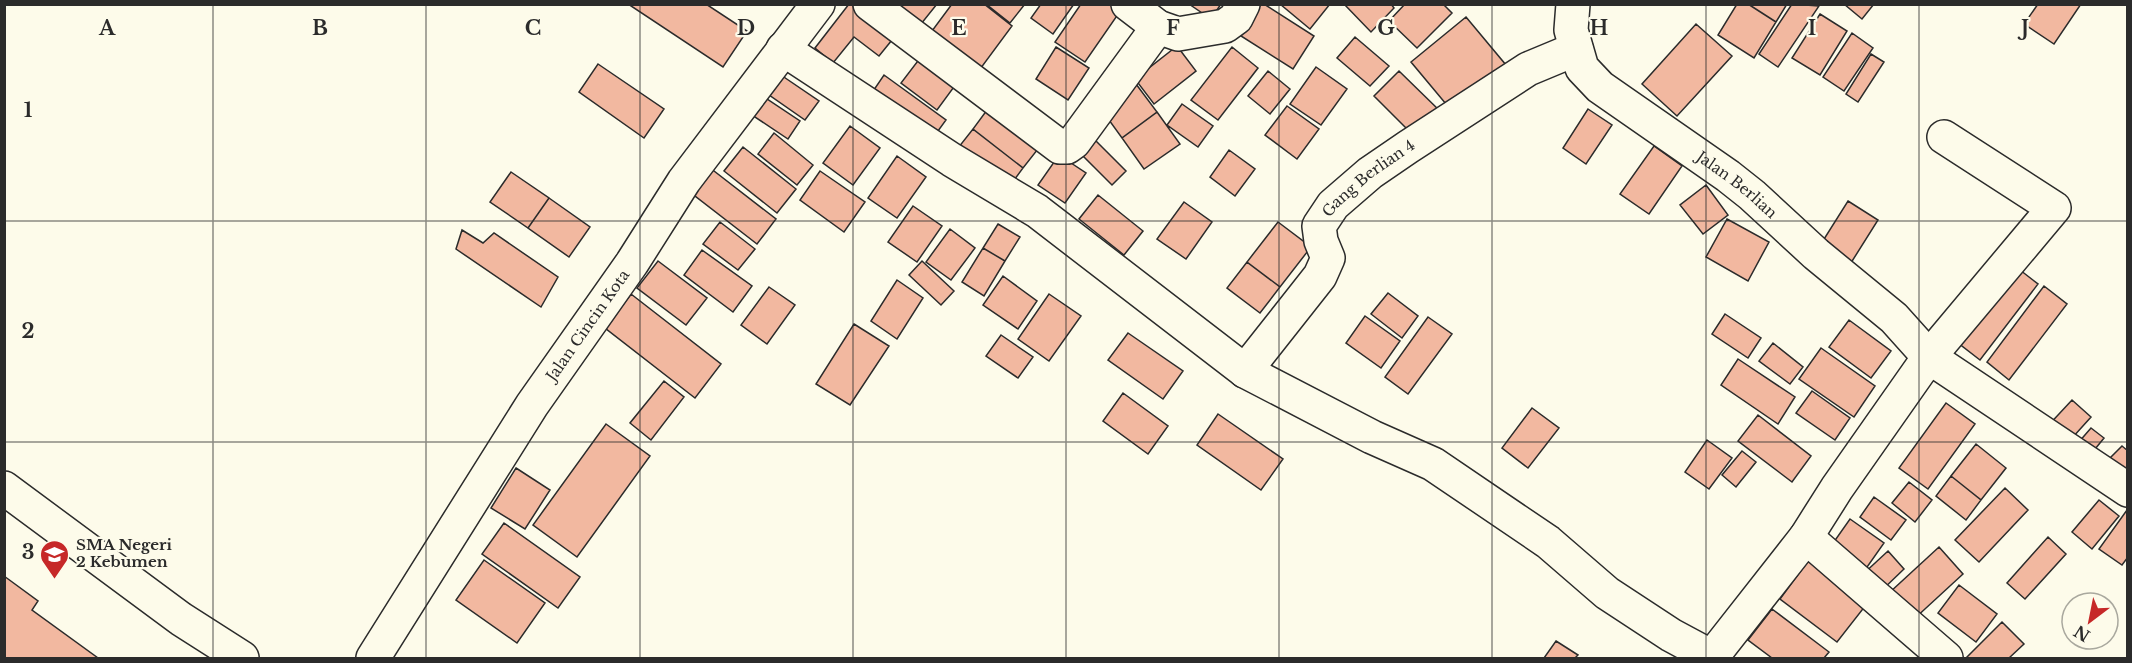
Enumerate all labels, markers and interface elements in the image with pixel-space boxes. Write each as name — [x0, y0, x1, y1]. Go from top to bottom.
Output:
text: A — [98, 16, 116, 40]
text: B — [312, 16, 328, 40]
text: C — [525, 16, 541, 40]
text: D — [737, 16, 755, 40]
text: E — [951, 16, 967, 40]
text: F — [1166, 16, 1180, 40]
text: G — [1377, 16, 1395, 40]
text: H — [1590, 16, 1609, 40]
text: I — [1808, 16, 1816, 40]
text: J — [2017, 16, 2029, 40]
text: 1 — [24, 98, 33, 122]
street label: Gang Berlian 4 — [1318, 135, 1418, 220]
street label: Jalan Berlian — [1691, 146, 1781, 222]
street label: Jalan Cincin Kota — [541, 265, 634, 386]
text: 2 — [21, 319, 35, 343]
place label: SMA Negeri 2 Kebumen — [76, 535, 172, 571]
school or university icon: SMA Negeri 2 Kebumen — [39, 538, 71, 580]
text: 3 — [22, 540, 34, 564]
north arrow — [2060, 591, 2120, 651]
text: N — [2070, 621, 2094, 646]

